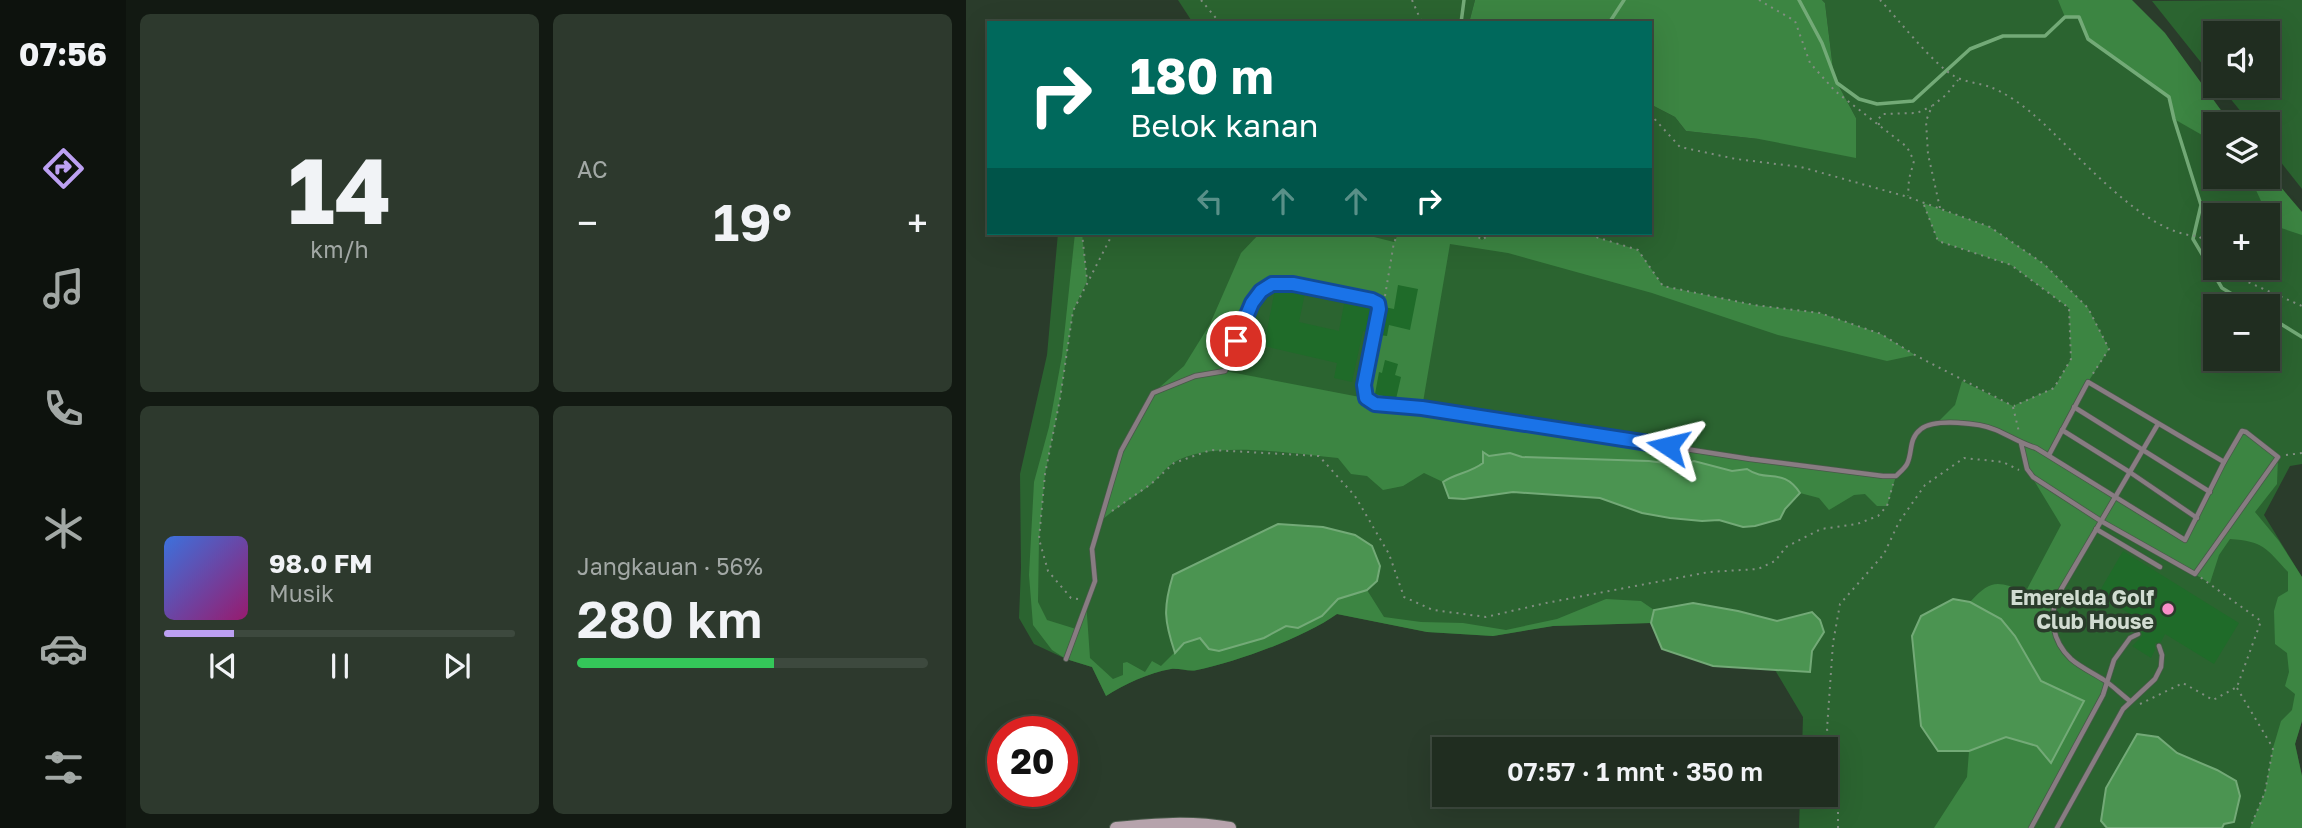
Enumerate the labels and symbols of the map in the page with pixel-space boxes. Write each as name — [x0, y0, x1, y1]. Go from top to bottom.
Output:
pin — [1206, 311, 1266, 371]
position arrow — [1631, 409, 1705, 483]
place label: Emerelda Golf Club House — [2010, 584, 2154, 634]
marker: Emerelda Golf Club House — [2160, 601, 2176, 617]
speed limit sign: 20 — [987, 716, 1078, 807]

